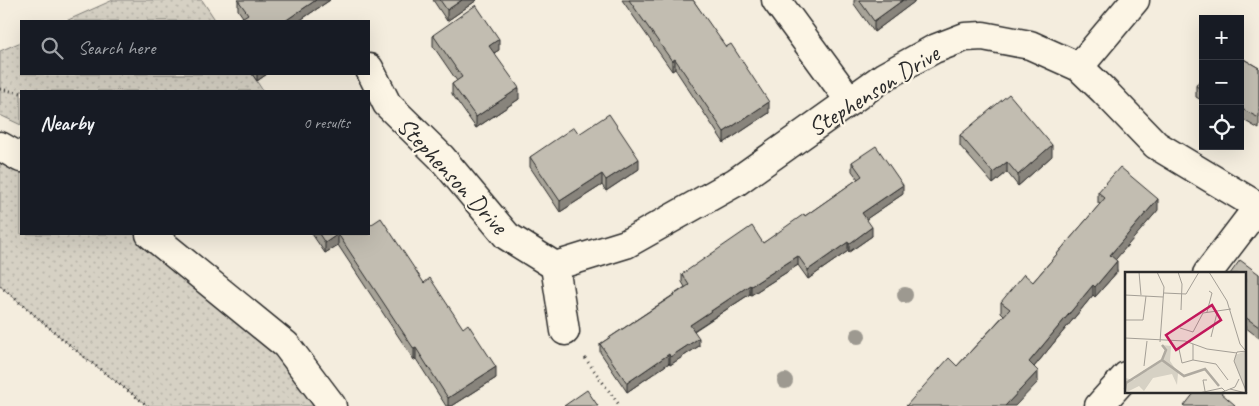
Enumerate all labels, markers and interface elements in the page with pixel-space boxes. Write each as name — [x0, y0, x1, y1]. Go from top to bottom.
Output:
map controls — [1199, 15, 1244, 150]
button: + — [1199, 15, 1244, 60]
search box — [20, 20, 370, 75]
icon: search — [38, 34, 66, 62]
text: Search here — [78, 36, 155, 60]
street label: Stephenson Drive — [802, 37, 947, 144]
button: − — [1199, 60, 1244, 105]
button: locate — [1199, 105, 1244, 150]
text: Nearby — [40, 110, 93, 136]
street label: Stephenson Drive — [390, 110, 516, 242]
text: 0 results — [303, 113, 350, 133]
inset map — [1125, 272, 1246, 394]

